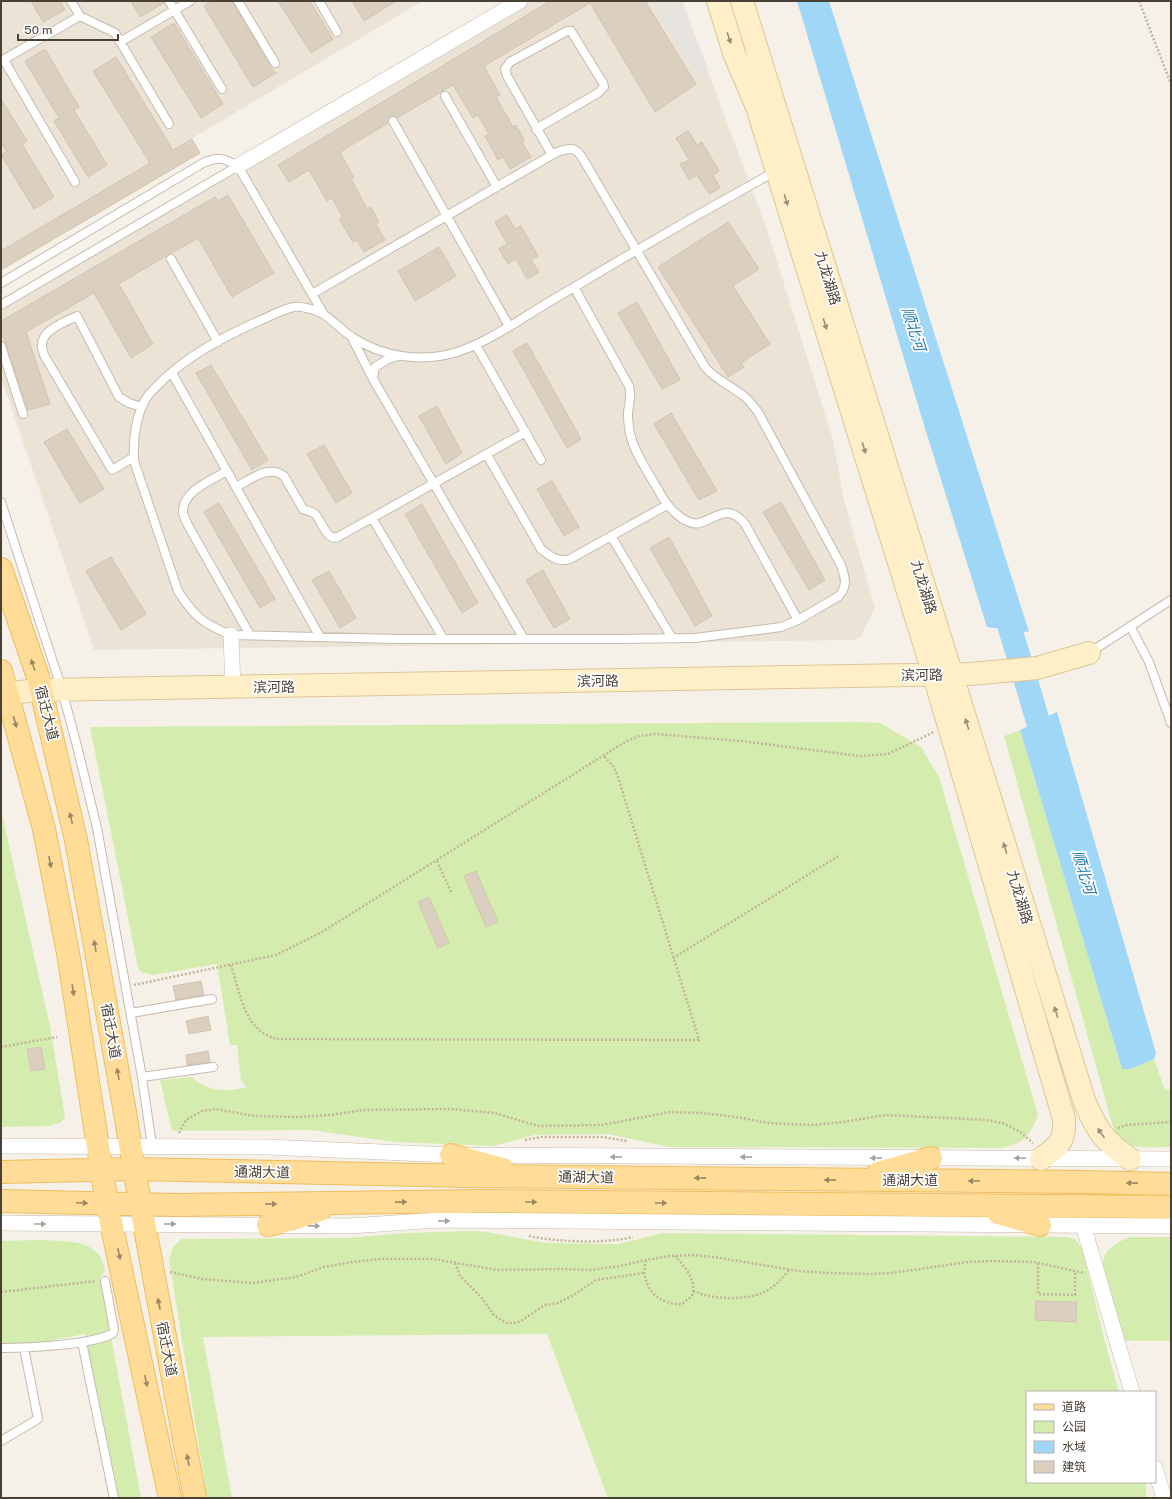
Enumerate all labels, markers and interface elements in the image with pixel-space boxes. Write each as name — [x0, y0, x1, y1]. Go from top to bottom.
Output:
scale bar — [18, 16, 118, 42]
text: 50 m — [24, 23, 52, 37]
one-way arrow — [726, 32, 732, 44]
one-way arrow — [783, 195, 789, 207]
street label: 九龙湖路 — [812, 249, 844, 307]
water label: 顺北河 — [899, 305, 930, 356]
one-way arrow — [822, 319, 828, 331]
one-way arrow — [861, 443, 867, 455]
street label: 九龙湖路 — [908, 558, 940, 616]
one-way arrow — [30, 658, 36, 670]
street label: 滨河路 — [901, 667, 943, 683]
street label: 滨河路 — [577, 673, 619, 689]
street label: 滨河路 — [253, 679, 295, 695]
street label: 宿迁大道 — [32, 684, 62, 742]
one-way arrow — [13, 716, 19, 728]
one-way arrow — [963, 717, 969, 729]
one-way arrow — [68, 812, 74, 824]
one-way arrow — [1002, 841, 1008, 853]
water label: 顺北河 — [1069, 848, 1100, 899]
one-way arrow — [48, 856, 54, 868]
street label: 九龙湖路 — [1004, 868, 1036, 926]
one-way arrow — [92, 940, 98, 952]
one-way arrow — [70, 984, 76, 996]
street label: 宿迁大道 — [98, 1002, 124, 1060]
one-way arrow — [1053, 1006, 1059, 1018]
one-way arrow — [115, 1068, 121, 1080]
one-way arrow — [1097, 1128, 1105, 1139]
one-way arrow — [610, 1153, 622, 1160]
one-way arrow — [739, 1154, 752, 1160]
one-way arrow — [869, 1155, 882, 1161]
one-way arrow — [1013, 1155, 1026, 1161]
street label: 通湖大道 — [234, 1164, 290, 1180]
street label: 通湖大道 — [558, 1169, 614, 1185]
street label: 通湖大道 — [882, 1172, 938, 1188]
one-way arrow — [693, 1175, 706, 1181]
one-way arrow — [823, 1177, 836, 1183]
one-way arrow — [967, 1178, 980, 1184]
one-way arrow — [1125, 1180, 1138, 1186]
one-way arrow — [76, 1199, 88, 1206]
one-way arrow — [395, 1199, 408, 1205]
one-way arrow — [525, 1199, 538, 1205]
one-way arrow — [655, 1200, 668, 1206]
one-way arrow — [265, 1201, 278, 1207]
one-way arrow — [438, 1218, 451, 1224]
one-way arrow — [34, 1221, 47, 1227]
one-way arrow — [164, 1221, 177, 1227]
one-way arrow — [308, 1223, 321, 1229]
one-way arrow — [116, 1248, 122, 1260]
one-way arrow — [156, 1298, 162, 1311]
street label: 宿迁大道 — [154, 1320, 180, 1378]
one-way arrow — [143, 1375, 149, 1387]
legend — [1026, 1391, 1156, 1483]
text: 道路 — [1062, 1400, 1086, 1414]
text: 公园 — [1062, 1420, 1086, 1434]
text: 水域 — [1062, 1440, 1086, 1454]
one-way arrow — [185, 1454, 191, 1466]
text: 建筑 — [1062, 1460, 1086, 1474]

